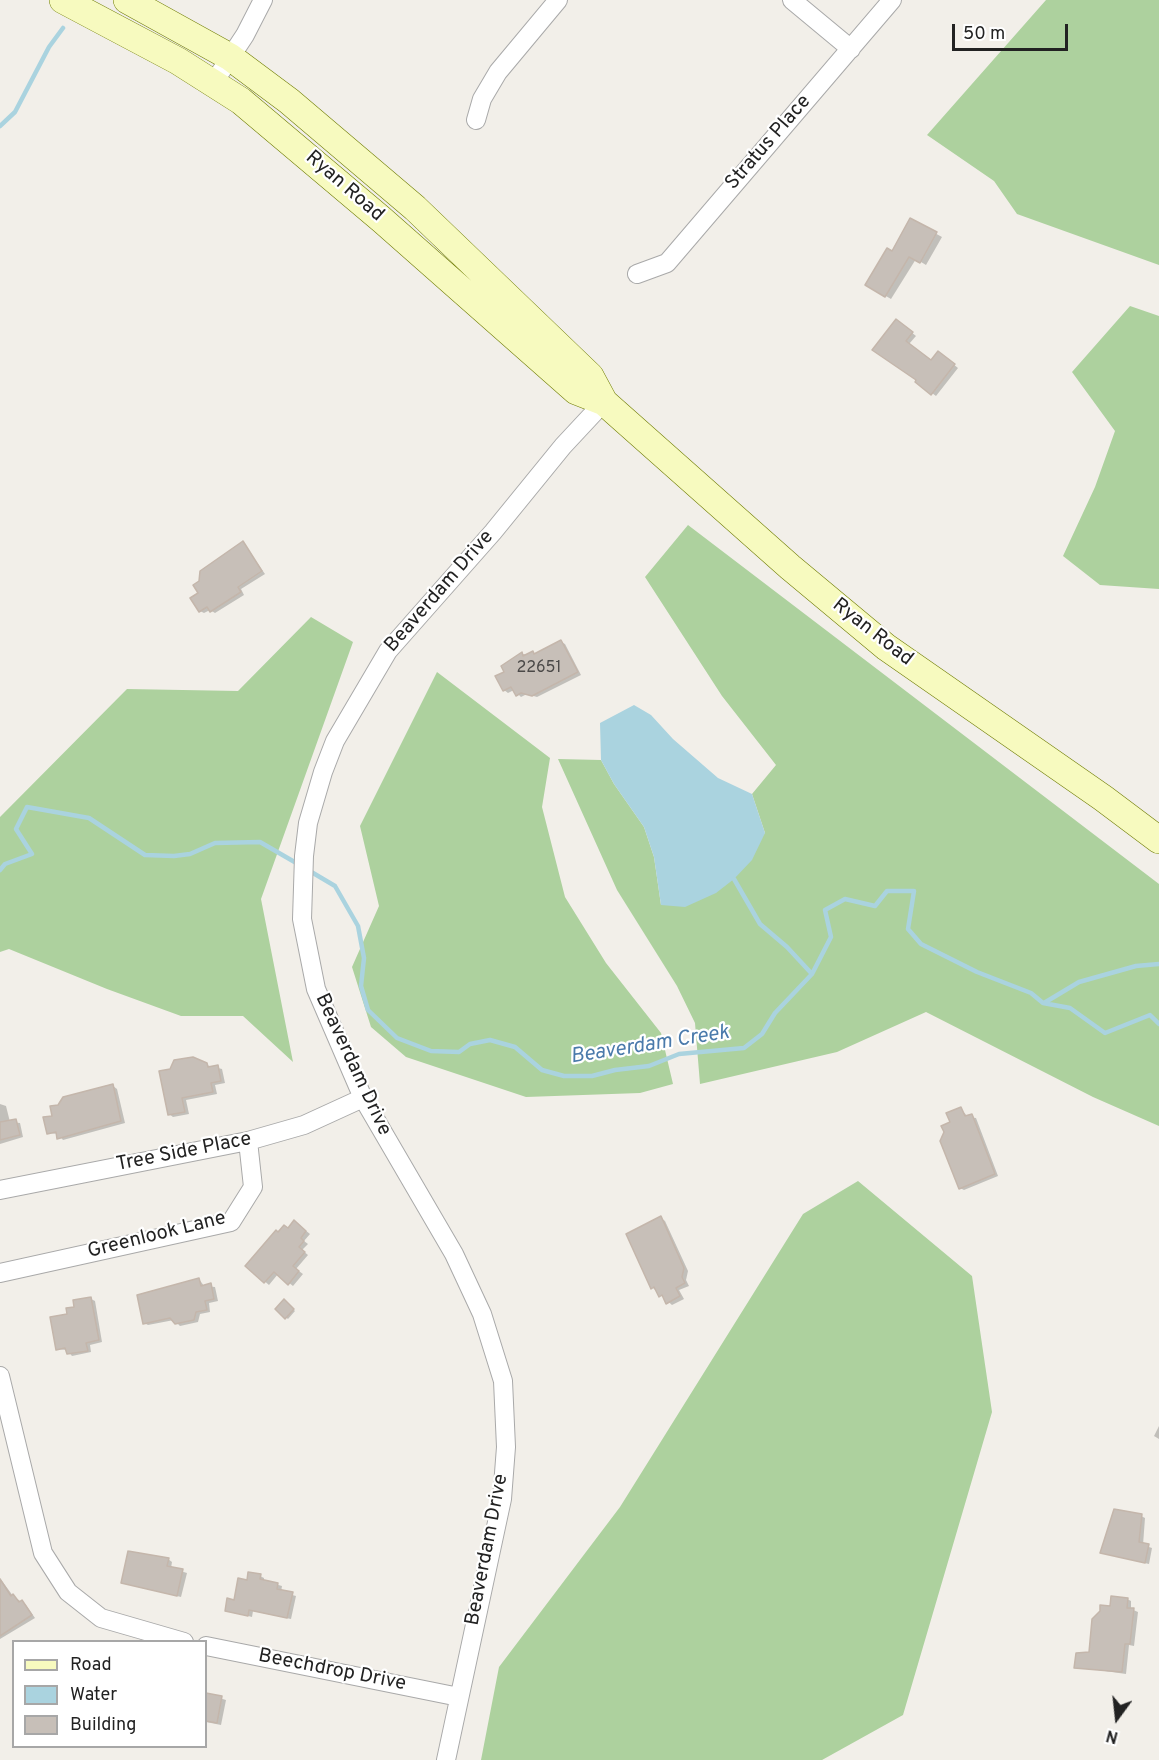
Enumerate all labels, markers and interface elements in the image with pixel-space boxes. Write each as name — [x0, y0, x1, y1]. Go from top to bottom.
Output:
scale bar — [955, 12, 1070, 50]
text: 50 m — [963, 23, 1005, 46]
street label: Stratus Place — [721, 91, 817, 195]
street label: Ryan Road — [300, 146, 388, 228]
street label: Beaverdam Drive — [380, 526, 500, 658]
street label: Ryan Road — [827, 594, 917, 672]
house number: 22651 — [516, 659, 562, 679]
street label: Beaverdam Drive — [309, 990, 395, 1140]
water label: Beaverdam Creek — [569, 1021, 731, 1071]
street label: Tree Side Place — [114, 1128, 254, 1178]
street label: Greenlook Lane — [85, 1207, 229, 1265]
street label: Beaverdam Drive — [462, 1472, 514, 1628]
legend — [12, 1640, 207, 1748]
street label: Beechdrop Drive — [256, 1645, 408, 1697]
text: Road — [70, 1654, 112, 1677]
text: Water — [70, 1684, 117, 1707]
north arrow — [1087, 1688, 1147, 1748]
text: Building — [70, 1714, 136, 1737]
text: N — [1104, 1724, 1120, 1747]

